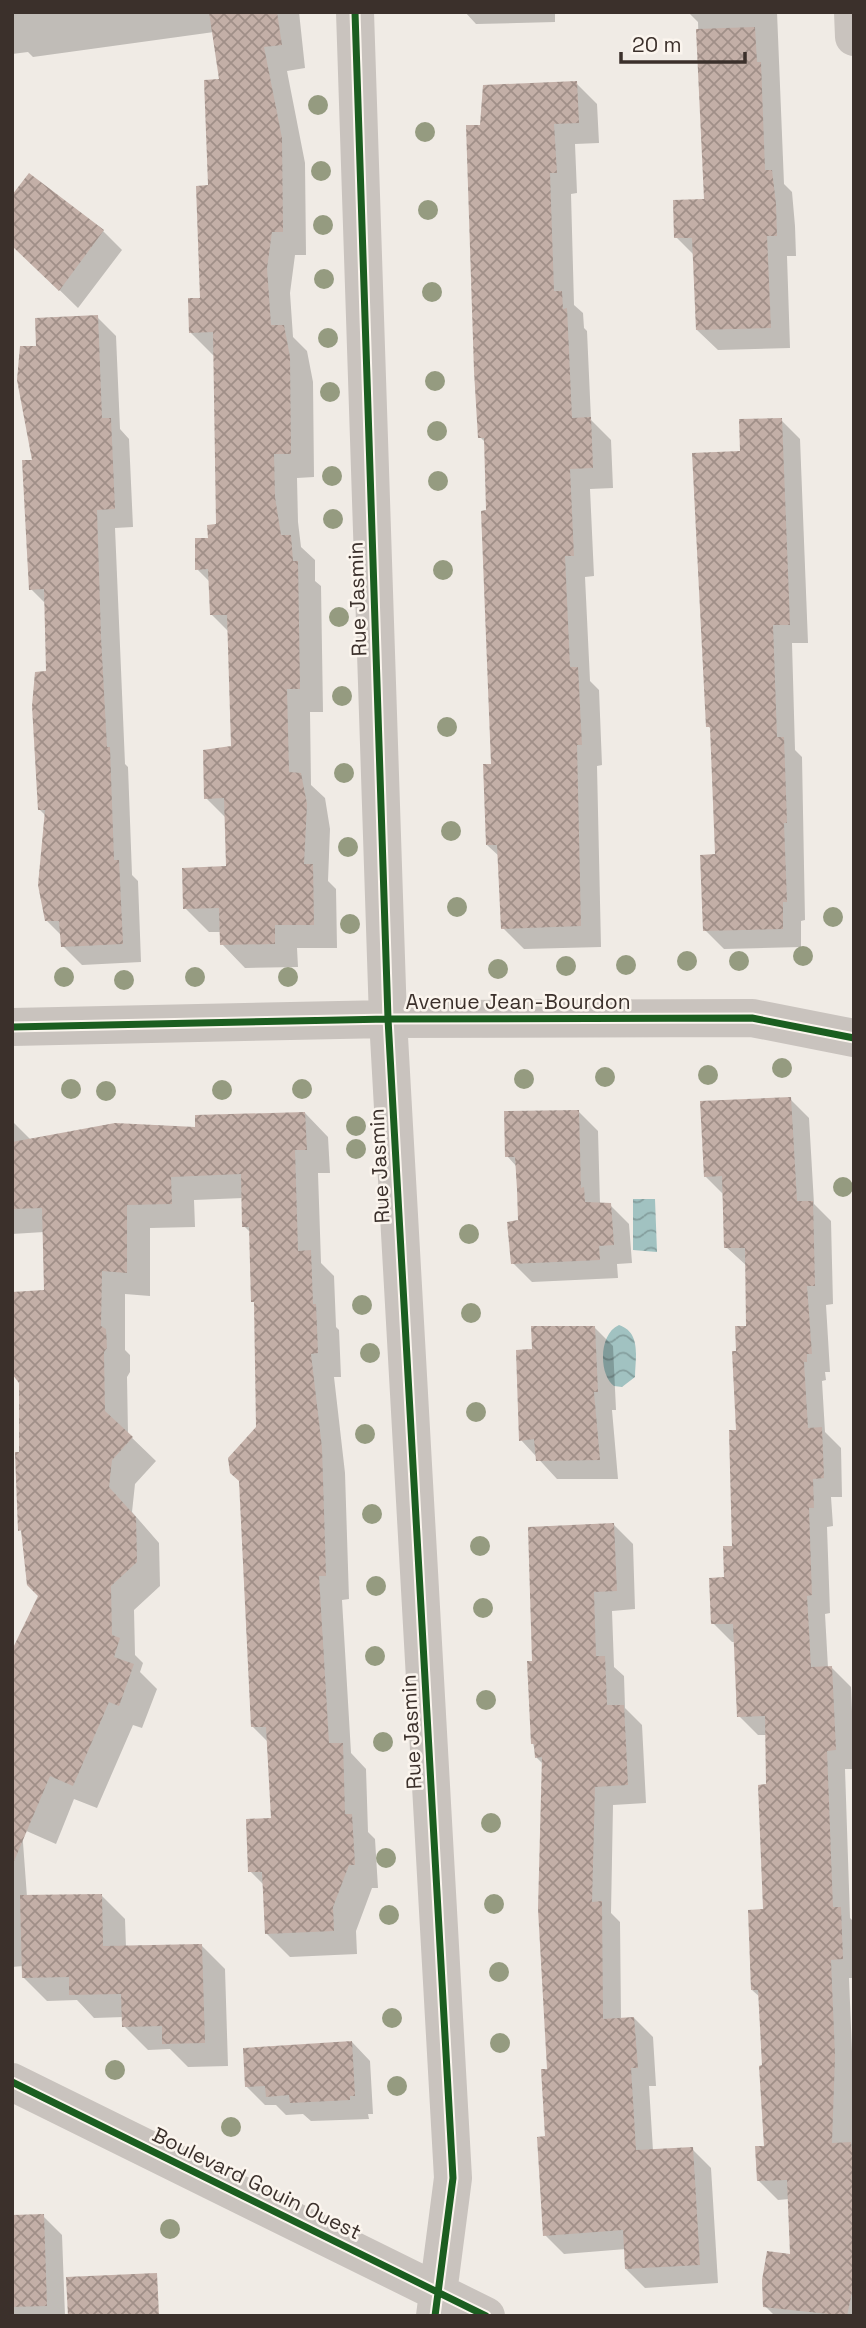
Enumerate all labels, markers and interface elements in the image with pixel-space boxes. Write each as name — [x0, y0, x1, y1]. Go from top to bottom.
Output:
scale bar — [621, 21, 745, 65]
text: 20 m — [632, 31, 682, 58]
street label: Rue Jasmin — [342, 541, 372, 657]
street label: Avenue Jean-Bourdon — [405, 988, 631, 1015]
street label: Rue Jasmin — [363, 1108, 395, 1224]
street label: Rue Jasmin — [395, 1674, 427, 1790]
street label: Boulevard Gouin Ouest — [148, 2121, 366, 2245]

